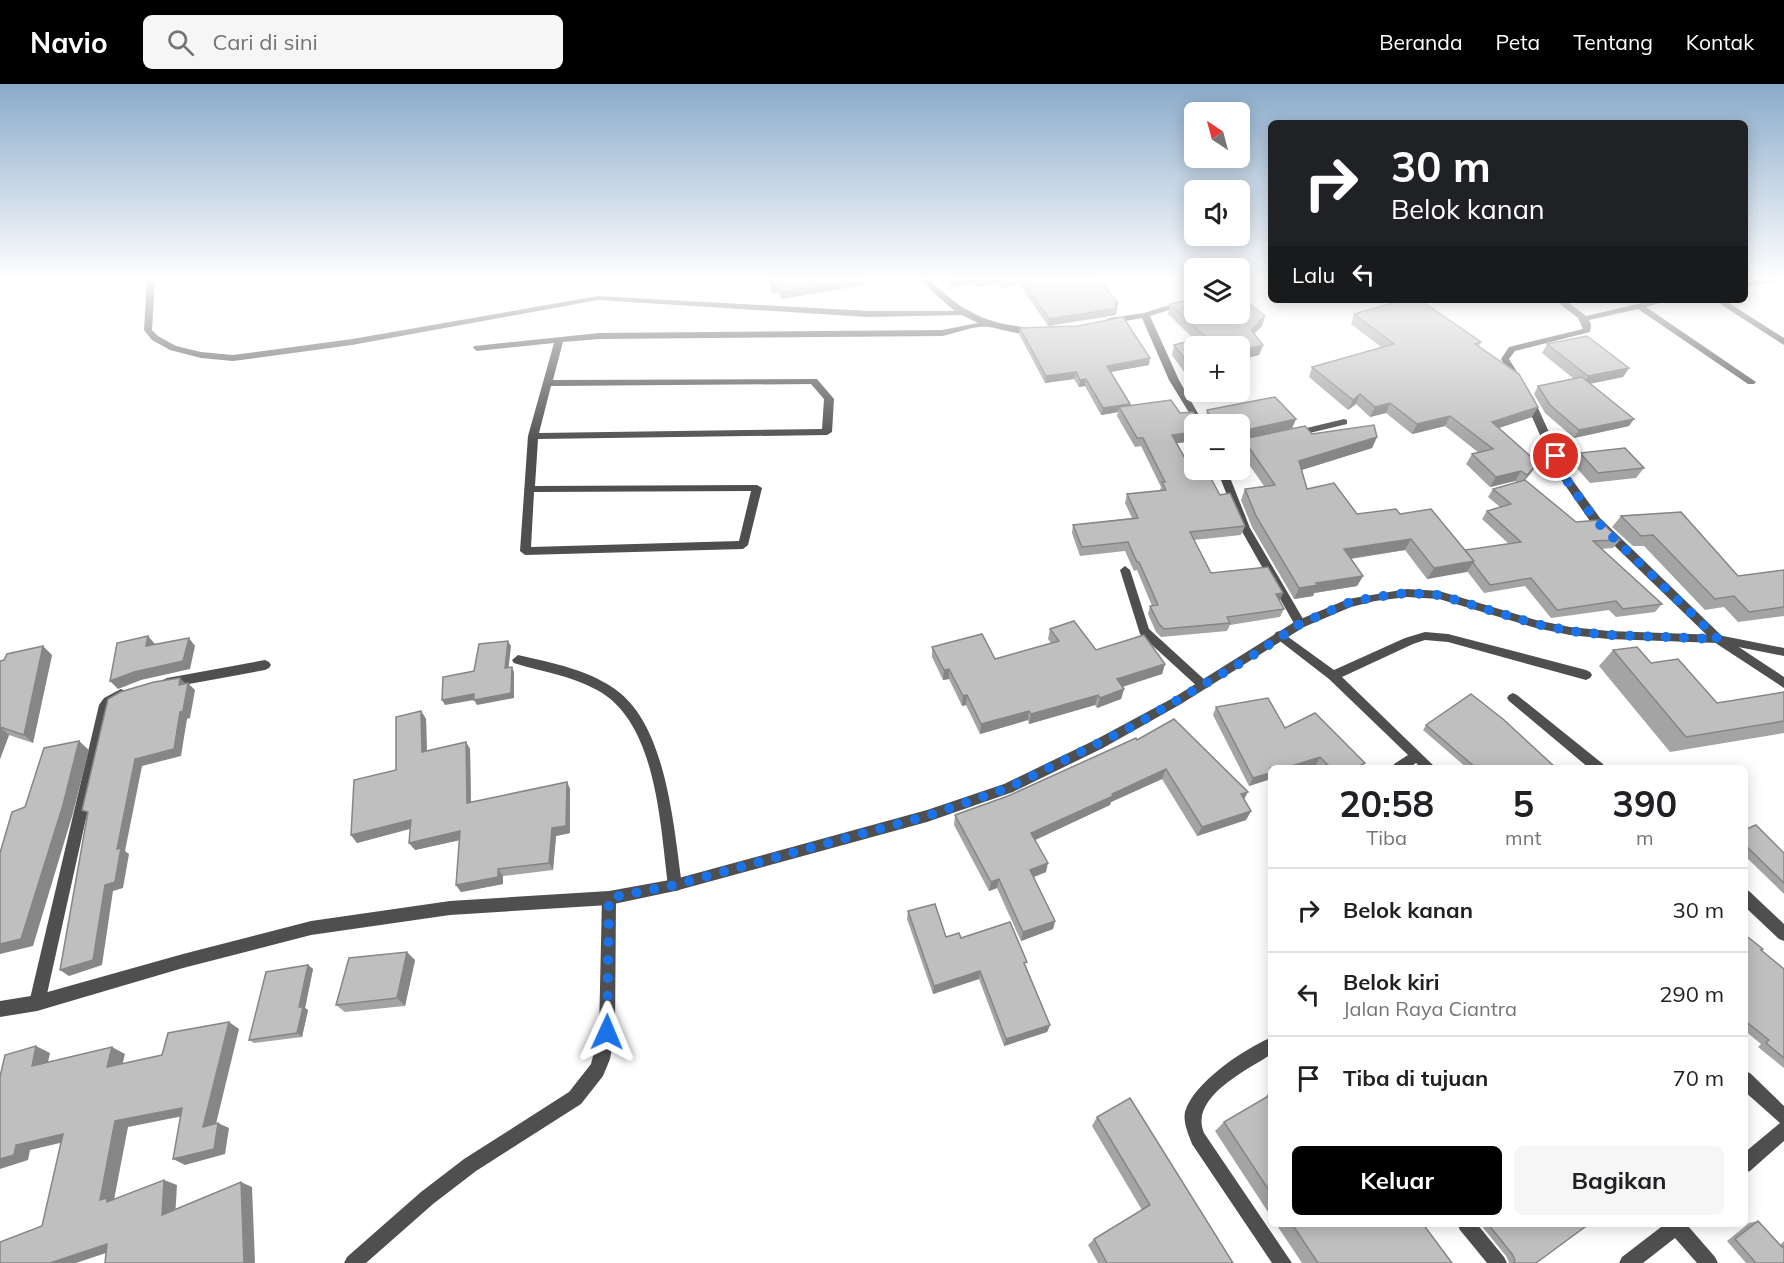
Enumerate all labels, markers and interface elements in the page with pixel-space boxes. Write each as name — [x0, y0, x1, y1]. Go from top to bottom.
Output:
search box — [143, 15, 563, 69]
text: Navio — [30, 25, 107, 60]
icon: search — [164, 26, 197, 59]
text: Cari di sini — [212, 28, 318, 56]
text: Beranda — [1379, 29, 1463, 55]
text: Peta — [1496, 29, 1540, 55]
text: Tentang — [1573, 29, 1653, 55]
text: Kontak — [1686, 29, 1754, 55]
north arrow — [1184, 102, 1250, 168]
map controls — [1184, 102, 1250, 480]
text: 30 m — [1391, 140, 1491, 193]
icon: right — [1292, 144, 1370, 222]
button: sound — [1184, 180, 1250, 246]
text: Belok kanan — [1391, 192, 1545, 226]
button: layers — [1184, 258, 1250, 324]
icon: left — [1347, 258, 1380, 291]
text: Lalu — [1292, 261, 1335, 289]
button: + — [1184, 336, 1250, 402]
button: − — [1184, 414, 1250, 480]
pin — [1530, 430, 1581, 481]
icon: arrive — [1539, 439, 1572, 472]
text: 20:58 — [1339, 781, 1434, 826]
text: 5 — [1512, 781, 1534, 826]
text: 390 — [1612, 781, 1677, 826]
text: Tiba — [1366, 825, 1407, 850]
text: mnt — [1505, 825, 1541, 850]
text: m — [1636, 825, 1653, 850]
icon: right — [1292, 894, 1325, 927]
text: Belok kanan — [1343, 896, 1473, 924]
text: 30 m — [1673, 896, 1724, 924]
text: Belok kiri — [1343, 968, 1439, 996]
icon: left — [1292, 978, 1325, 1011]
text: 290 m — [1659, 980, 1724, 1008]
text: Jalan Raya Ciantra — [1343, 996, 1517, 1021]
position arrow — [575, 1000, 639, 1064]
icon: arrive — [1292, 1062, 1325, 1095]
text: Tiba di tujuan — [1343, 1064, 1488, 1092]
text: 70 m — [1673, 1064, 1724, 1092]
button: Keluar — [1292, 1146, 1502, 1215]
button: Bagikan — [1514, 1146, 1724, 1215]

